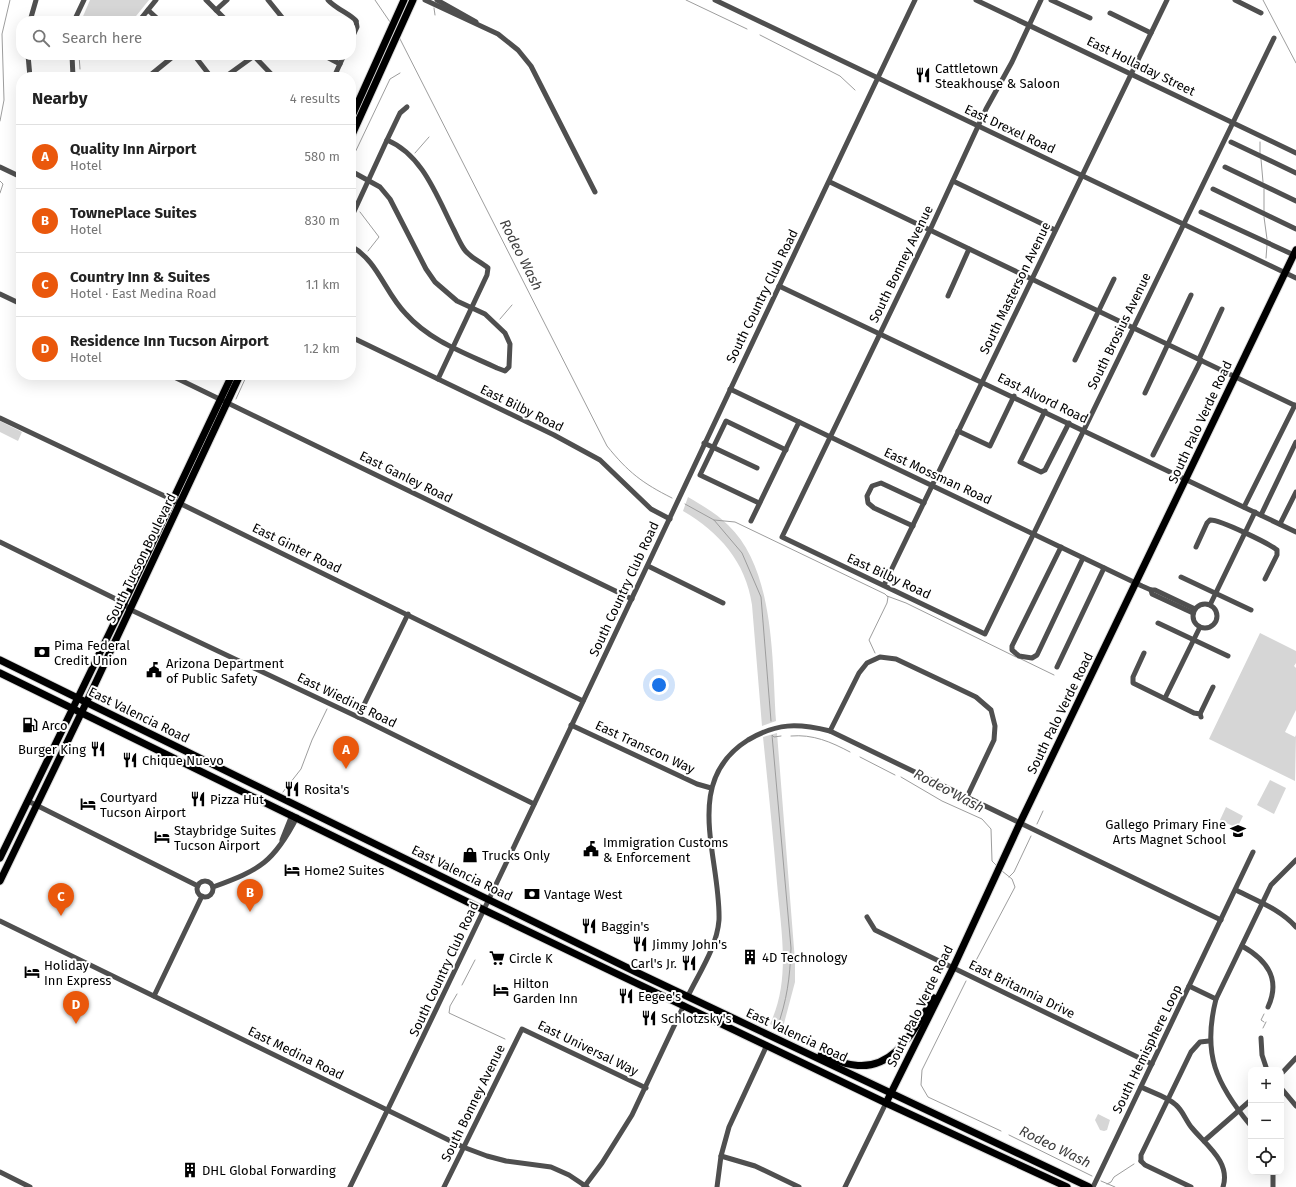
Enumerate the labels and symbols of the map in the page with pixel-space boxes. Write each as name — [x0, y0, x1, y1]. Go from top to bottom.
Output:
street label: East Holladay Street — [1084, 33, 1198, 99]
place label: Cattletown Steakhouse & Saloon — [935, 61, 1060, 91]
restaurant icon: Cattletown Steakhouse & Saloon — [914, 66, 932, 84]
street label: East Drexel Road — [962, 101, 1058, 157]
street label: South Bonney Avenue — [866, 203, 936, 325]
water label: Rodeo Wash — [496, 217, 546, 293]
street label: South Masterson Avenue — [976, 219, 1054, 357]
street label: South Country Club Road — [723, 227, 801, 365]
street label: South Brosius Avenue — [1084, 270, 1154, 392]
street label: South Palo Verde Road — [1165, 358, 1235, 486]
street label: East Alvord Road — [995, 370, 1091, 426]
street label: East Bilby Road — [478, 381, 566, 435]
street label: East Mossman Road — [882, 444, 994, 508]
street label: East Ganley Road — [357, 448, 455, 506]
street label: South Tucson Boulevard — [103, 491, 179, 625]
street label: South Country Club Road — [586, 519, 662, 659]
street label: East Ginter Road — [250, 520, 344, 576]
street label: East Bilby Road — [845, 550, 933, 602]
place label: Pima Federal Credit Union — [54, 638, 130, 668]
bank icon: Pima Federal Credit Union — [33, 643, 51, 661]
street label: South Palo Verde Road — [1024, 650, 1096, 776]
place label: Arizona Department of Public Safety — [166, 656, 284, 686]
public building icon: Arizona Department of Public Safety — [145, 661, 163, 679]
street label: East Wieding Road — [295, 669, 399, 731]
your location — [649, 675, 669, 695]
street label: East Valencia Road — [86, 684, 192, 746]
fuel station icon: Arco — [21, 716, 39, 734]
street label: East Transcon Way — [593, 717, 698, 777]
place label: Arco — [42, 718, 68, 733]
pin: A — [333, 736, 359, 769]
restaurant icon: Burger King — [89, 740, 107, 758]
place label: Burger King — [18, 742, 86, 757]
restaurant icon: Chique Nuevo — [121, 751, 139, 769]
place label: Chique Nuevo — [142, 753, 224, 768]
water label: Rodeo Wash — [911, 765, 987, 817]
restaurant icon: Rosita's — [283, 780, 301, 798]
place label: Rosita's — [304, 782, 349, 797]
place label: Courtyard Tucson Airport — [100, 790, 186, 820]
restaurant icon: Pizza Hut — [189, 790, 207, 808]
place label: Pizza Hut — [210, 792, 264, 807]
hotel icon: Courtyard Tucson Airport — [79, 795, 97, 813]
place label: Gallego Primary Fine Arts Magnet School — [1105, 817, 1226, 847]
school or university icon: Gallego Primary Fine Arts Magnet School — [1229, 822, 1247, 840]
place label: Staybridge Suites Tucson Airport — [174, 823, 276, 853]
hotel icon: Staybridge Suites Tucson Airport — [153, 828, 171, 846]
place label: Immigration Customs & Enforcement — [603, 835, 728, 865]
public building icon: Immigration Customs & Enforcement — [582, 840, 600, 858]
street label: East Valencia Road — [409, 842, 515, 904]
shop icon: Trucks Only — [461, 846, 479, 864]
place label: Trucks Only — [482, 848, 551, 863]
hotel icon: Home2 Suites — [283, 861, 301, 879]
place label: Home2 Suites — [304, 863, 384, 878]
pin: B — [237, 879, 263, 912]
pin: C — [48, 883, 74, 916]
bank icon: Vantage West — [523, 885, 541, 903]
place label: Vantage West — [544, 887, 623, 902]
street label: South Country Club Road — [406, 899, 482, 1039]
restaurant icon: Baggin's — [580, 917, 598, 935]
place label: Baggin's — [601, 919, 649, 934]
restaurant icon: Jimmy John's — [631, 935, 649, 953]
place label: Jimmy John's — [652, 937, 727, 952]
street label: South Palo Verde Road — [884, 943, 956, 1069]
building icon: 4D Technology — [741, 948, 759, 966]
supermarket icon: Circle K — [488, 949, 506, 967]
place label: 4D Technology — [762, 950, 848, 965]
place label: Circle K — [509, 951, 553, 966]
restaurant icon: Carl's Jr. — [680, 954, 698, 972]
place label: Carl's Jr. — [631, 956, 677, 971]
street label: East Britannia Drive — [967, 957, 1077, 1021]
place label: Holiday Inn Express — [44, 958, 111, 988]
hotel icon: Holiday Inn Express — [23, 963, 41, 981]
place label: Hilton Garden Inn — [513, 976, 578, 1006]
hotel icon: Hilton Garden Inn — [492, 981, 510, 999]
street label: South Hemisphere Loop — [1109, 982, 1185, 1116]
restaurant icon: Eegee's — [617, 987, 635, 1005]
place label: Eegee's — [638, 989, 681, 1004]
pin: D — [63, 991, 89, 1024]
street label: East Valencia Road — [744, 1005, 850, 1065]
restaurant icon: Schlotzsky's — [640, 1009, 658, 1027]
place label: Schlotzsky's — [661, 1011, 731, 1026]
street label: East Universal Way — [535, 1017, 641, 1079]
street label: East Medina Road — [246, 1023, 346, 1083]
street label: South Bonney Avenue — [438, 1042, 508, 1164]
water label: Rodeo Wash — [1017, 1122, 1093, 1172]
building icon: DHL Global Forwarding — [181, 1161, 199, 1179]
place label: DHL Global Forwarding — [202, 1163, 336, 1178]

